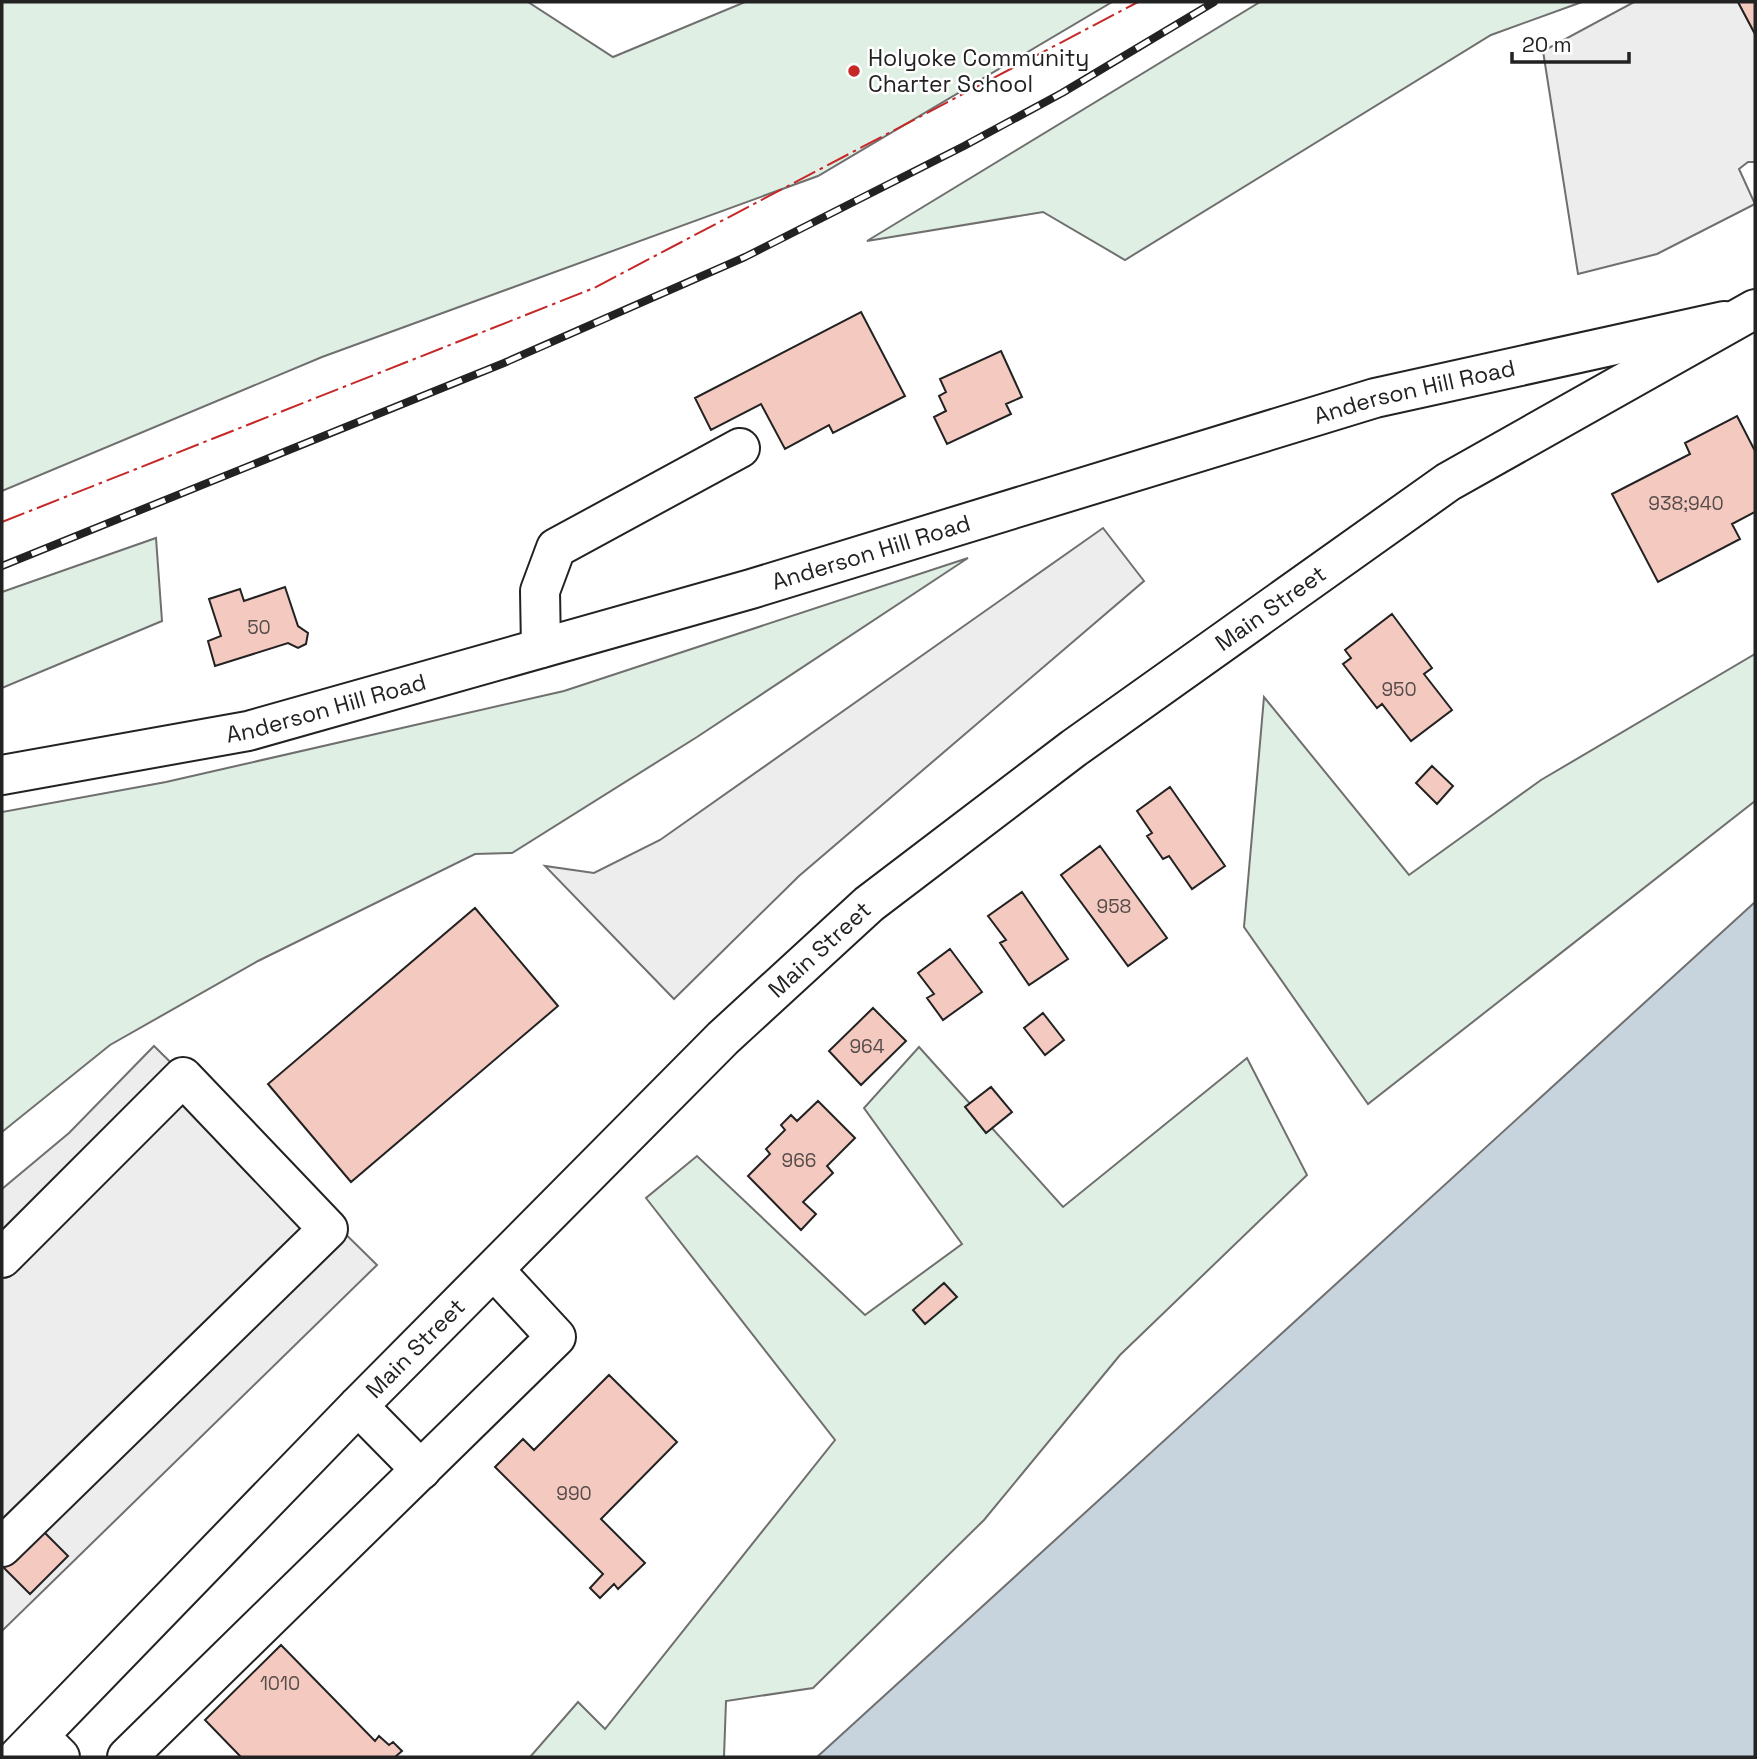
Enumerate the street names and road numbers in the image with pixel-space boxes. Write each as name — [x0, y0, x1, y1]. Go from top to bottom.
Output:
street label: Anderson Hill Road — [1310, 353, 1518, 431]
street label: Anderson Hill Road — [768, 508, 974, 597]
street label: Main Street — [1209, 559, 1332, 658]
street label: Anderson Hill Road — [224, 667, 429, 750]
street label: Main Street — [762, 895, 877, 1004]
street label: Main Street — [359, 1292, 471, 1405]

